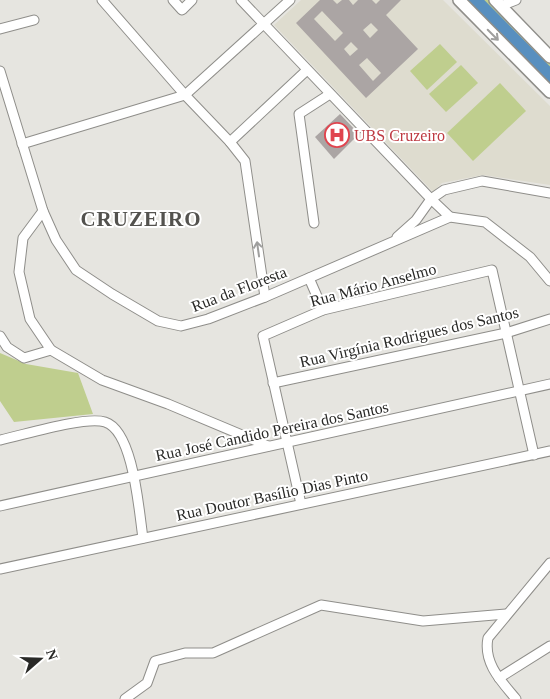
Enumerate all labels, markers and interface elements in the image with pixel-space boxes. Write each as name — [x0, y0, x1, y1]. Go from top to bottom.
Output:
one-way arrow — [487, 28, 499, 41]
hospital icon: UBS Cruzeiro — [324, 122, 350, 148]
place label: UBS Cruzeiro — [354, 127, 445, 144]
district label: CRUZEIRO — [80, 207, 202, 231]
one-way arrow — [253, 241, 263, 257]
street label: Rua Mário Anselmo — [308, 260, 438, 310]
street label: Rua da Floresta — [189, 263, 289, 315]
street label: Rua Virgínia Rodrigues dos Santos — [298, 303, 520, 371]
street label: Rua José Candido Pereira dos Santos — [154, 398, 390, 464]
street label: Rua Doutor Basílio Dias Pinto — [175, 466, 369, 524]
north arrow — [15, 634, 65, 684]
text: N — [43, 647, 61, 662]

